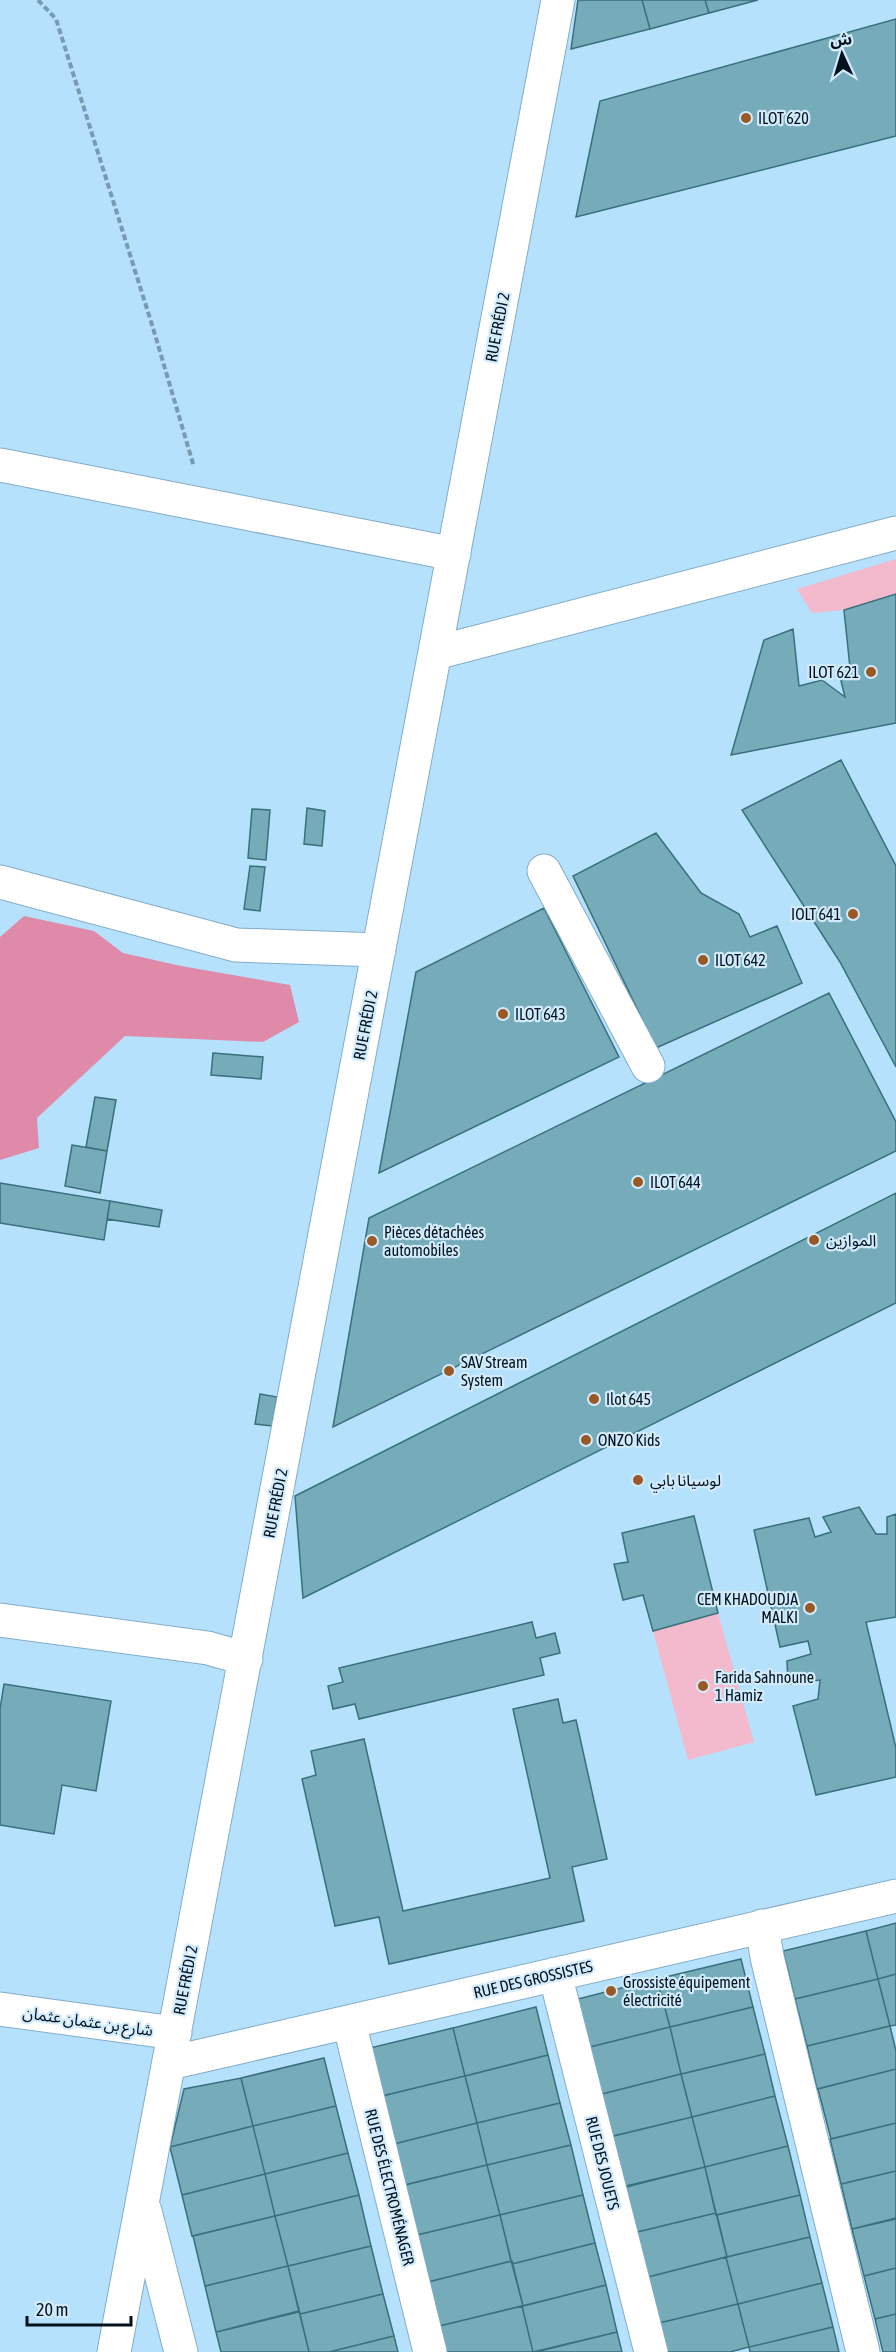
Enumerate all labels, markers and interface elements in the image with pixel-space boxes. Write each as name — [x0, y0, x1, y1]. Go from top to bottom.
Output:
north arrow — [812, 24, 872, 84]
text: ش — [829, 29, 853, 50]
place label: ILOT 620 — [758, 109, 809, 127]
marker: ILOT 620 — [739, 111, 753, 125]
street label: RUE FRÉDI 2 — [481, 291, 513, 363]
place label: ILOT 621 — [808, 663, 859, 681]
marker: ILOT 621 — [864, 665, 878, 679]
place label: IOLT 641 — [791, 905, 841, 923]
marker: IOLT 641 — [846, 907, 860, 921]
place label: ILOT 642 — [715, 951, 766, 969]
marker: ILOT 642 — [696, 953, 710, 967]
street label: RUE FRÉDI 2 — [349, 989, 381, 1061]
place label: ILOT 643 — [515, 1005, 566, 1023]
marker: ILOT 643 — [496, 1007, 510, 1021]
place label: ILOT 644 — [650, 1173, 701, 1191]
marker: ILOT 644 — [631, 1175, 645, 1189]
place label: Pièces détachées automobiles — [384, 1223, 484, 1259]
place label: الموازين — [826, 1231, 876, 1250]
marker: الموازين — [807, 1233, 821, 1247]
marker: Pièces détachées automobiles — [365, 1234, 379, 1248]
place label: SAV Stream System — [461, 1353, 528, 1390]
marker: SAV Stream System — [442, 1364, 456, 1378]
place label: Ilot 645 — [606, 1390, 651, 1408]
marker: Ilot 645 — [587, 1392, 601, 1406]
place label: ONZO Kids — [598, 1431, 661, 1449]
marker: ONZO Kids — [579, 1433, 593, 1447]
street label: RUE FRÉDI 2 — [259, 1467, 291, 1539]
place label: لوسيانا بابي — [650, 1471, 721, 1493]
marker: لوسيانا بابي — [631, 1473, 645, 1487]
place label: CEM KHADOUDJA MALKI — [697, 1590, 798, 1626]
marker: CEM KHADOUDJA MALKI — [803, 1601, 817, 1615]
place label: Farida Sahnoune 1 Hamiz — [715, 1668, 814, 1704]
marker: Farida Sahnoune 1 Hamiz — [696, 1679, 710, 1693]
street label: RUE FRÉDI 2 — [169, 1944, 201, 2016]
street label: RUE DES GROSSISTES — [472, 1956, 595, 2001]
place label: Grossiste équipement électricité — [623, 1973, 751, 2009]
marker: Grossiste équipement électricité — [604, 1984, 618, 1998]
street label: شارع بن عثمان عثمان — [21, 2003, 154, 2043]
street label: RUE DES ÉLECTROMÉNAGER — [362, 2107, 418, 2267]
street label: RUE DES JOUETS — [583, 2114, 623, 2212]
scale bar — [27, 2289, 130, 2327]
text: 20 m — [36, 2299, 68, 2320]

